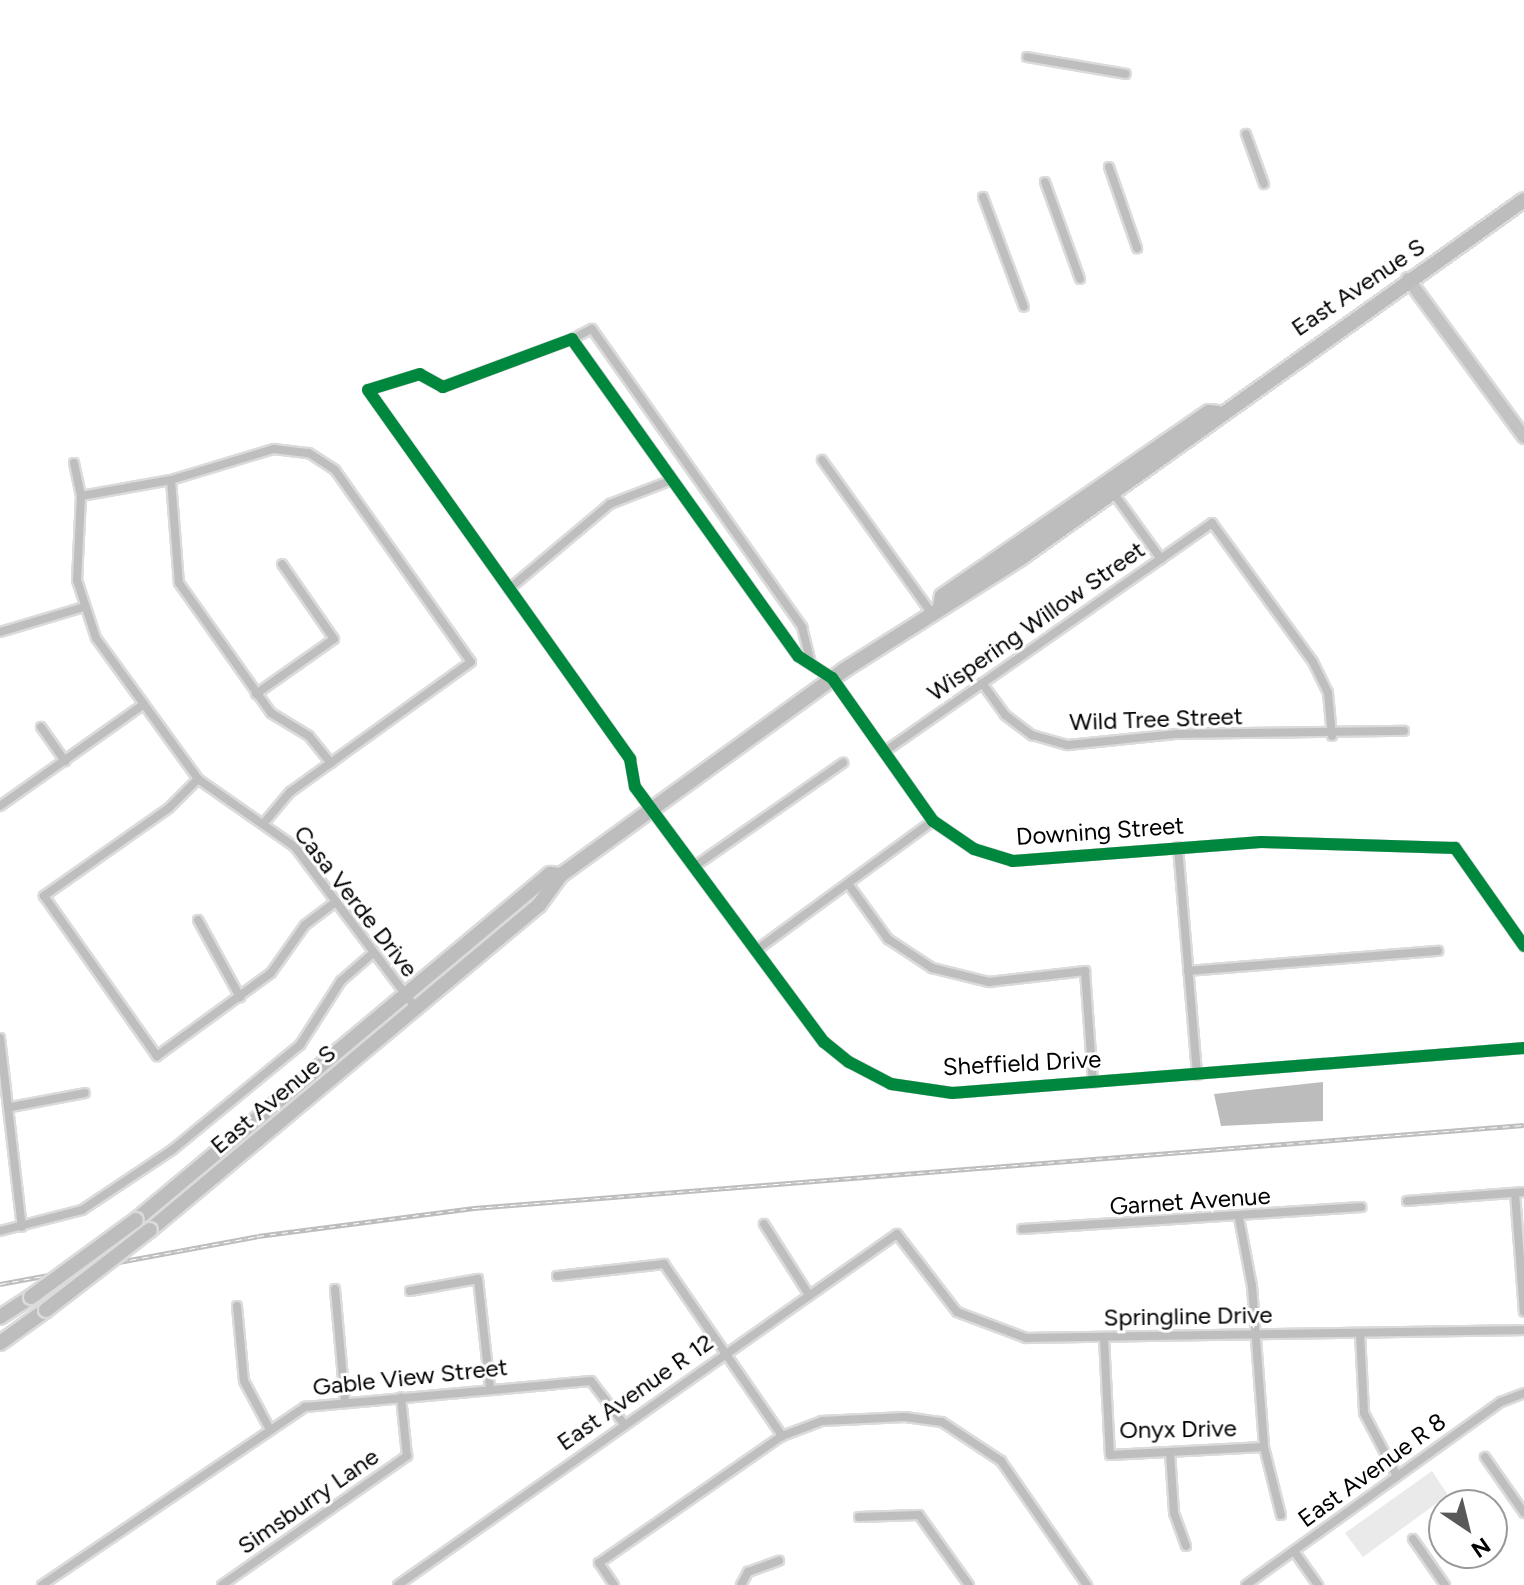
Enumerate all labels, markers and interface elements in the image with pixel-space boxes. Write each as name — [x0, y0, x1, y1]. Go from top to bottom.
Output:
street label: East Avenue S — [1286, 232, 1430, 342]
street label: Wispering Willow Street — [922, 535, 1150, 707]
street label: Wild Tree Street — [1069, 702, 1243, 736]
street label: Downing Street — [1015, 811, 1185, 851]
street label: Casa Verde Drive — [288, 819, 424, 983]
street label: East Avenue S — [205, 1038, 341, 1160]
street label: Sheffield Drive — [942, 1044, 1102, 1082]
street label: Garnet Avenue — [1109, 1181, 1271, 1221]
street label: Springline Drive — [1103, 1300, 1273, 1332]
street label: East Avenue R 12 — [551, 1327, 719, 1457]
street label: Gable View Street — [311, 1352, 509, 1402]
street label: East Avenue R 8 — [1293, 1407, 1451, 1533]
street label: Onyx Drive — [1119, 1414, 1237, 1444]
street label: Simsburry Lane — [232, 1442, 384, 1560]
north arrow — [1428, 1489, 1508, 1569]
text: N — [1466, 1531, 1496, 1563]

